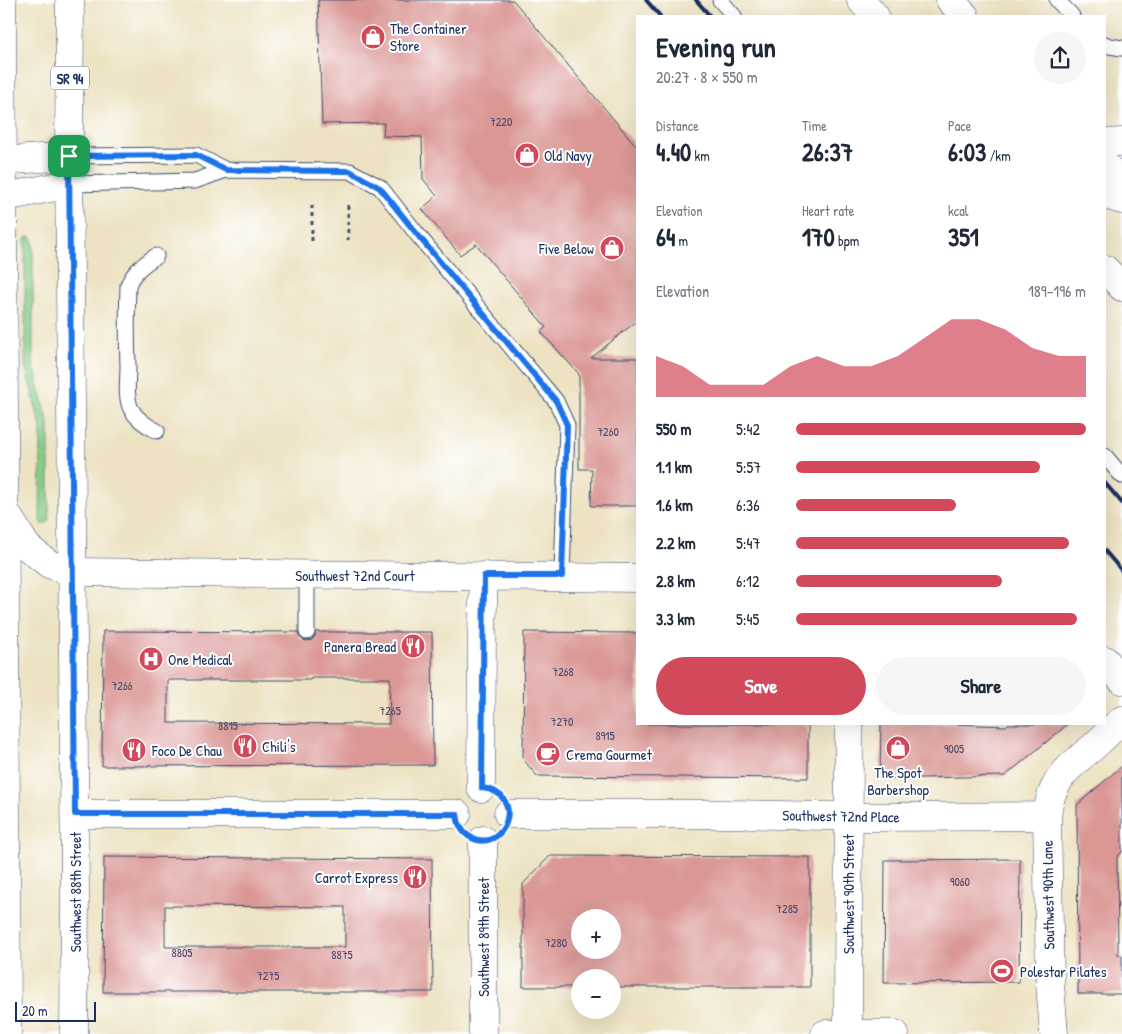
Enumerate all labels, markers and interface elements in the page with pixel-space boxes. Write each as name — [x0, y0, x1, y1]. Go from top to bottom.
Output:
place label: The Container Store — [390, 18, 467, 56]
shop icon: The Container Store — [360, 24, 386, 50]
text: Evening run — [656, 28, 776, 66]
button: share — [1034, 32, 1086, 84]
road number: SR 94 — [51, 66, 89, 90]
text: 20:27 · 8 × 550 m — [656, 66, 758, 88]
house number: 7220 — [490, 113, 512, 130]
text: Distance — [656, 116, 699, 135]
text: Time — [802, 116, 827, 135]
text: Pace — [948, 116, 971, 135]
pin — [48, 135, 90, 177]
text: 4.40 — [656, 135, 691, 169]
text: 26:37 — [802, 135, 853, 169]
text: 6:03 — [948, 135, 986, 169]
icon: arrive — [55, 142, 83, 170]
shop icon: Old Navy — [514, 142, 540, 168]
place label: Old Navy — [544, 145, 592, 166]
text: km — [691, 146, 710, 165]
text: /km — [986, 146, 1011, 165]
text: Elevation — [656, 201, 703, 220]
text: Heart rate — [802, 201, 854, 220]
text: kcal — [948, 201, 968, 220]
text: 64 — [656, 220, 675, 254]
text: 170 — [802, 220, 835, 254]
text: 351 — [948, 220, 979, 254]
text: m — [675, 231, 688, 250]
text: bpm — [835, 231, 859, 250]
shop icon: Five Below — [599, 235, 625, 261]
place label: Five Below — [538, 238, 594, 259]
text: Elevation — [656, 280, 709, 302]
text: 189–196 m — [1028, 280, 1086, 302]
text: 550 m — [656, 418, 691, 440]
text: 5:42 — [736, 418, 760, 440]
house number: 7260 — [597, 423, 619, 440]
text: 1.1 km — [656, 456, 692, 478]
text: 5:57 — [736, 456, 761, 478]
text: 1.6 km — [656, 494, 693, 516]
text: 6:36 — [736, 494, 760, 516]
text: 2.2 km — [656, 532, 696, 554]
text: 5:47 — [736, 532, 760, 554]
street label: Southwest 72nd Court — [295, 565, 416, 586]
text: 2.8 km — [656, 570, 695, 592]
text: 6:12 — [736, 570, 759, 592]
text: 3.3 km — [656, 608, 695, 630]
text: 5:45 — [736, 608, 759, 630]
restaurant icon: Panera Bread — [400, 633, 426, 659]
place label: Panera Bread — [324, 636, 396, 657]
hospital icon: One Medical — [138, 646, 164, 672]
place label: One Medical — [168, 649, 232, 670]
button: Save — [656, 657, 866, 715]
button: Share — [876, 657, 1086, 715]
house number: 7268 — [552, 663, 574, 680]
house number: 7266 — [111, 677, 133, 694]
house number: 7265 — [379, 702, 401, 719]
house number: 7270 — [551, 713, 573, 730]
house number: 8815 — [218, 717, 238, 734]
house number: 8915 — [595, 727, 615, 744]
restaurant icon: Chili's — [232, 733, 258, 759]
shop icon: The Spot Barbershop — [885, 735, 911, 761]
place label: Chili's — [262, 736, 296, 757]
restaurant icon: Foco De Chau — [121, 737, 147, 763]
place label: Foco De Chau — [151, 740, 222, 761]
house number: 9005 — [944, 740, 964, 757]
cafe icon: Crema Gourmet — [535, 741, 561, 767]
place label: Crema Gourmet — [566, 744, 653, 765]
place label: The Spot Barbershop — [867, 762, 929, 800]
street label: Southwest 72nd Place — [782, 804, 900, 828]
street label: Southwest 88th Street — [65, 831, 86, 952]
street label: Southwest 90th Street — [838, 833, 859, 954]
street label: Southwest 90th Lane — [1037, 840, 1059, 950]
restaurant icon: Carrot Express — [402, 864, 428, 890]
place label: Carrot Express — [315, 867, 398, 888]
house number: 9060 — [950, 873, 970, 890]
street label: Southwest 89th Street — [473, 876, 494, 997]
house number: 7285 — [776, 900, 798, 917]
map controls — [571, 909, 621, 1019]
button: + — [571, 909, 621, 959]
house number: 7280 — [545, 934, 567, 951]
house number: 8805 — [172, 944, 192, 961]
house number: 8875 — [331, 946, 353, 963]
sports icon: Polestar Pilates — [989, 958, 1015, 984]
place label: Polestar Pilates — [1020, 961, 1107, 982]
house number: 7275 — [257, 967, 279, 984]
button: − — [571, 969, 621, 1019]
scale bar — [15, 999, 96, 1022]
text: 20 m — [22, 1001, 48, 1020]

